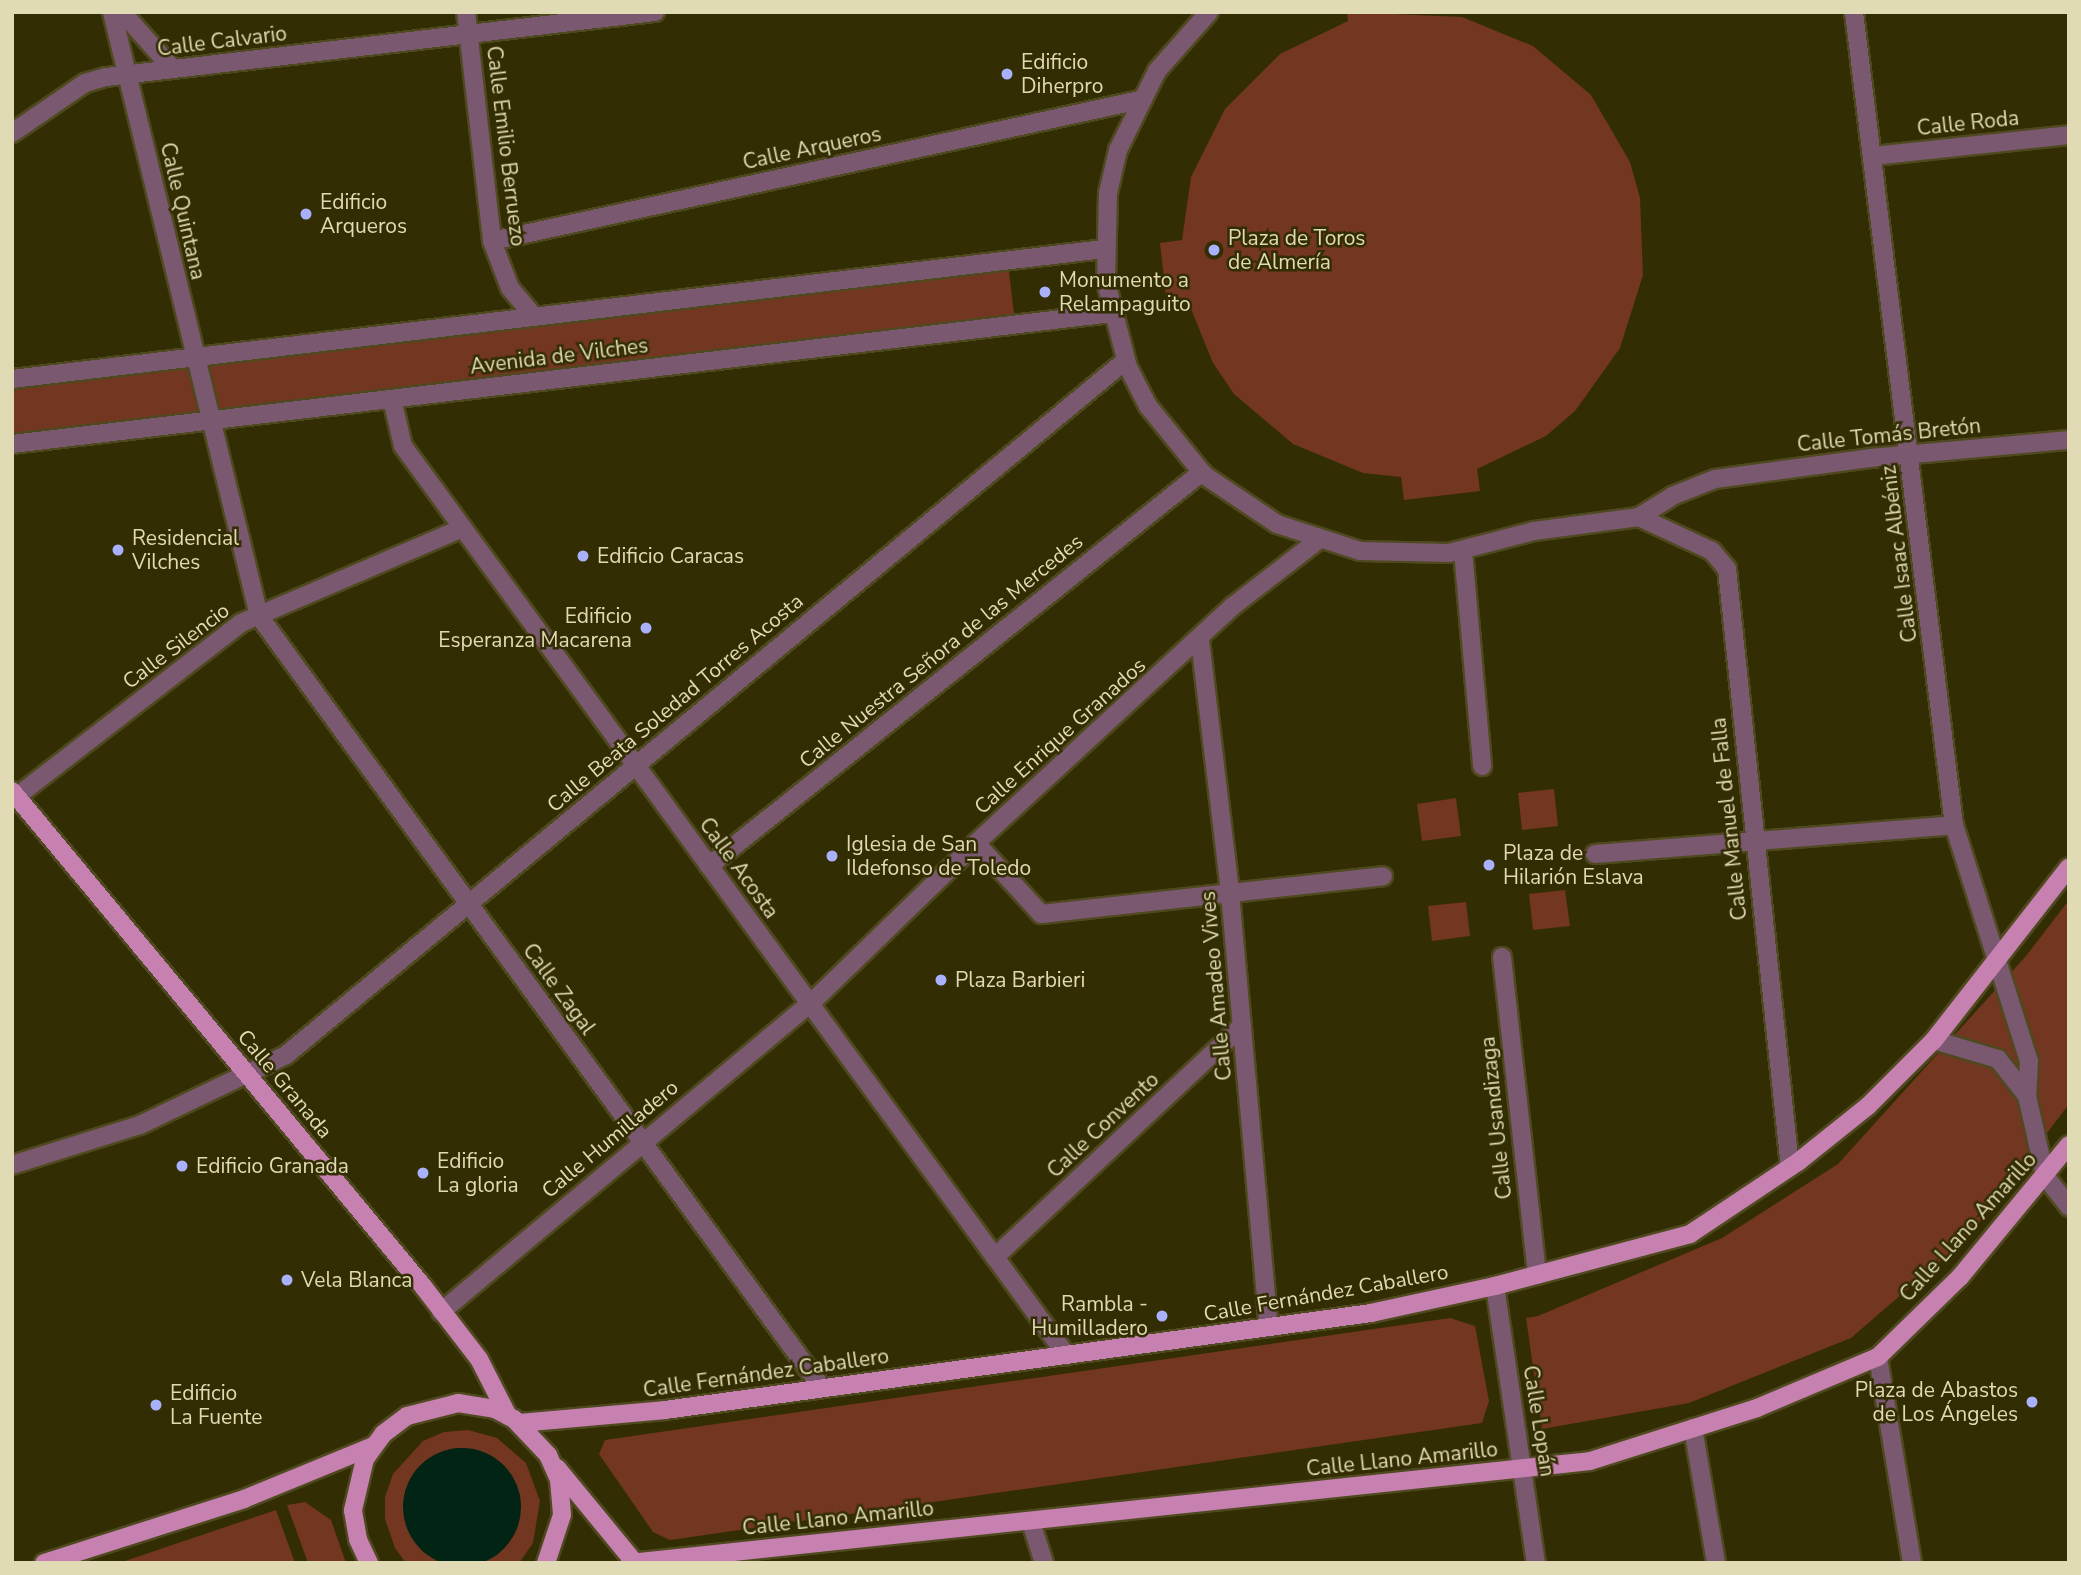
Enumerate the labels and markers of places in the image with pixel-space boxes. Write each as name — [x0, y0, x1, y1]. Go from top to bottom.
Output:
place label: Edificio Diherpro — [1021, 49, 1103, 99]
marker: Edificio Diherpro — [999, 66, 1015, 82]
place label: Edificio Arqueros — [320, 189, 407, 239]
marker: Edificio Arqueros — [298, 206, 314, 222]
place label: Plaza de Toros de Almería — [1228, 225, 1365, 275]
marker: Plaza de Toros de Almería — [1206, 242, 1222, 258]
place label: Monumento a Relampaguito — [1059, 267, 1191, 317]
marker: Monumento a Relampaguito — [1037, 284, 1053, 300]
place label: Residencial Vilches — [132, 525, 239, 575]
marker: Residencial Vilches — [110, 542, 126, 558]
place label: Edificio Caracas — [597, 543, 744, 569]
marker: Edificio Caracas — [575, 548, 591, 564]
place label: Edificio Esperanza Macarena — [438, 603, 632, 653]
marker: Edificio Esperanza Macarena — [638, 620, 654, 636]
place label: Iglesia de San Ildefonso de Toledo — [846, 831, 1031, 881]
place label: Plaza de Hilarión Eslava — [1503, 840, 1644, 890]
marker: Iglesia de San Ildefonso de Toledo — [824, 848, 840, 864]
marker: Plaza de Hilarión Eslava — [1481, 857, 1497, 873]
place label: Plaza Barbieri — [955, 967, 1085, 993]
marker: Plaza Barbieri — [933, 972, 949, 988]
place label: Edificio La gloria — [437, 1148, 519, 1198]
place label: Edificio Granada — [196, 1153, 349, 1179]
marker: Edificio Granada — [174, 1158, 190, 1174]
marker: Edificio La gloria — [415, 1165, 431, 1181]
place label: Vela Blanca — [301, 1267, 412, 1293]
marker: Vela Blanca — [279, 1272, 295, 1288]
place label: Rambla - Humilladero — [1031, 1291, 1148, 1341]
marker: Rambla - Humilladero — [1154, 1308, 1170, 1324]
place label: Plaza de Abastos de Los Ángeles — [1855, 1377, 2018, 1427]
place label: Edificio La Fuente — [170, 1380, 262, 1430]
marker: Plaza de Abastos de Los Ángeles — [2024, 1394, 2040, 1410]
marker: Edificio La Fuente — [148, 1397, 164, 1413]

